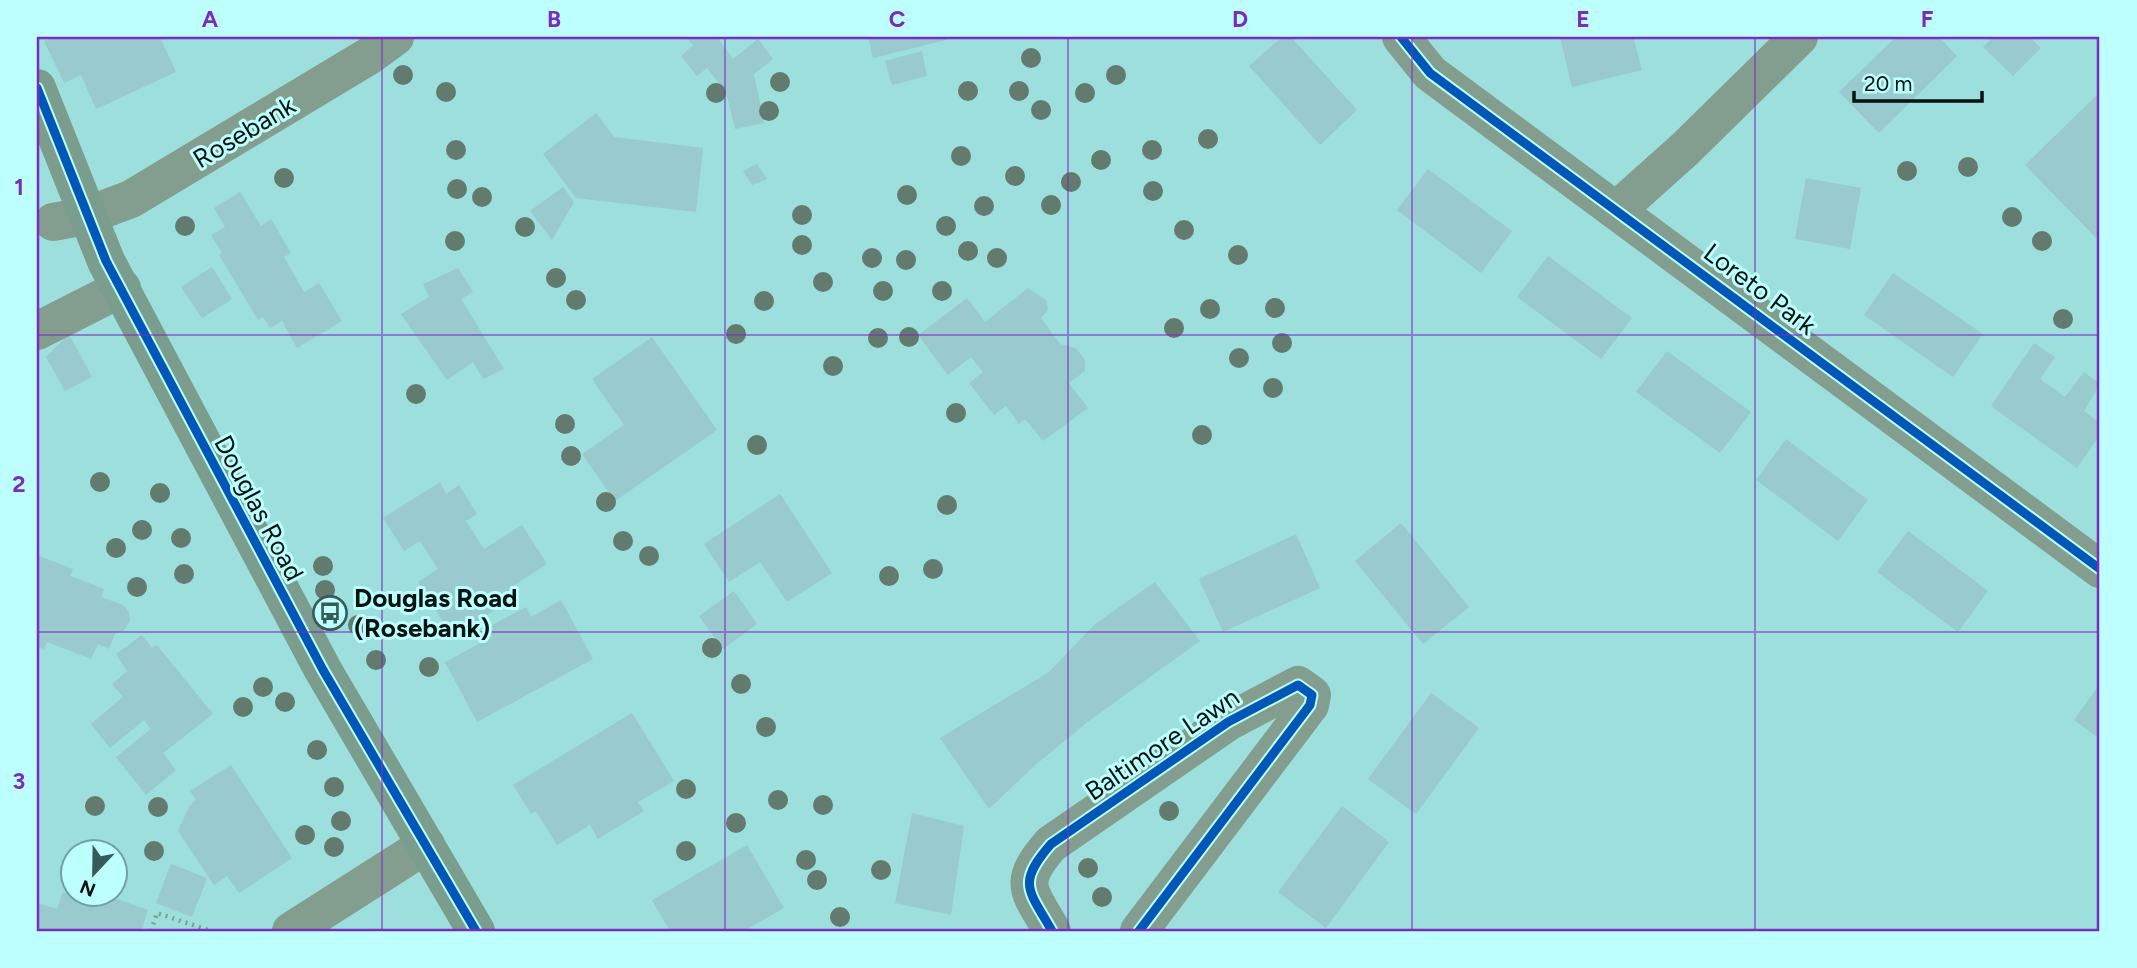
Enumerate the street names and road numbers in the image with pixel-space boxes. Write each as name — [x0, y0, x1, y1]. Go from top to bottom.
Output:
street label: Rosebank — [187, 89, 301, 175]
street label: Loreto Park — [1698, 236, 1823, 342]
street label: Douglas Road — [207, 430, 311, 586]
street label: Baltimore Lawn — [1079, 681, 1245, 807]

